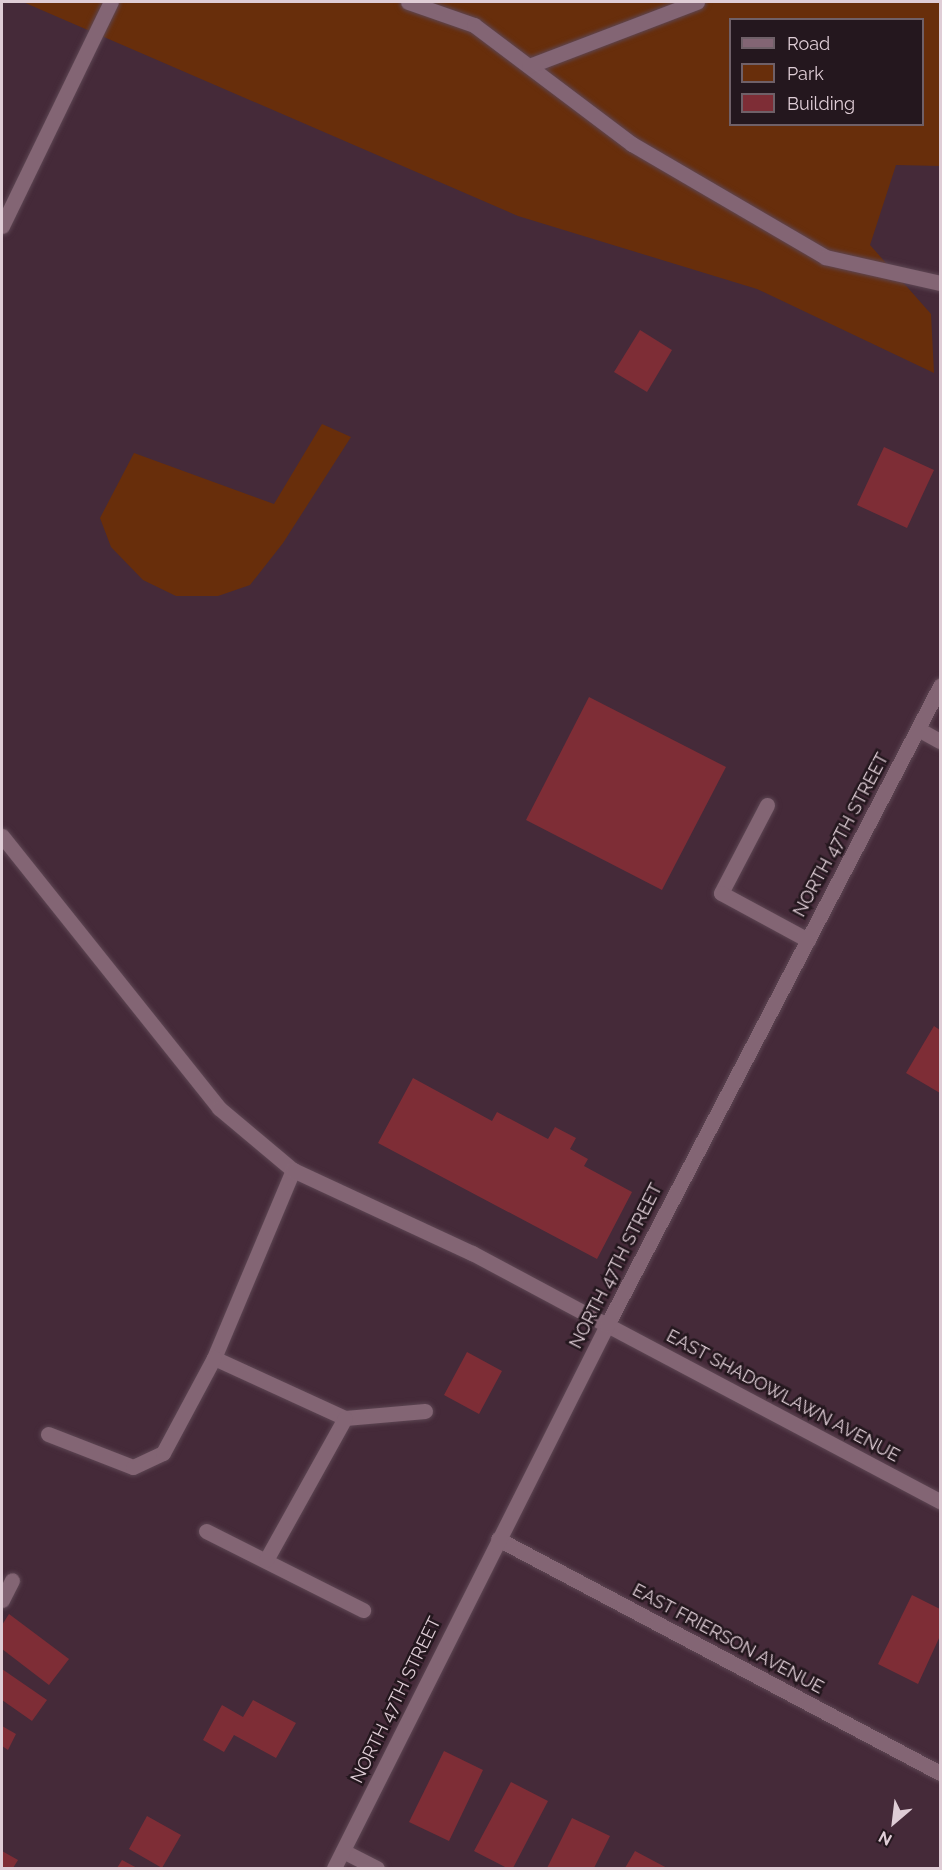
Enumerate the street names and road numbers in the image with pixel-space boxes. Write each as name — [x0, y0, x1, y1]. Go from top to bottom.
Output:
street label: NORTH 47TH STREET — [789, 749, 893, 921]
street label: NORTH 47TH STREET — [565, 1180, 667, 1352]
street label: EAST SHADOWLAWN AVENUE — [662, 1325, 904, 1467]
street label: EAST FRIERSON AVENUE — [628, 1579, 828, 1699]
street label: NORTH 47TH STREET — [346, 1613, 446, 1787]

